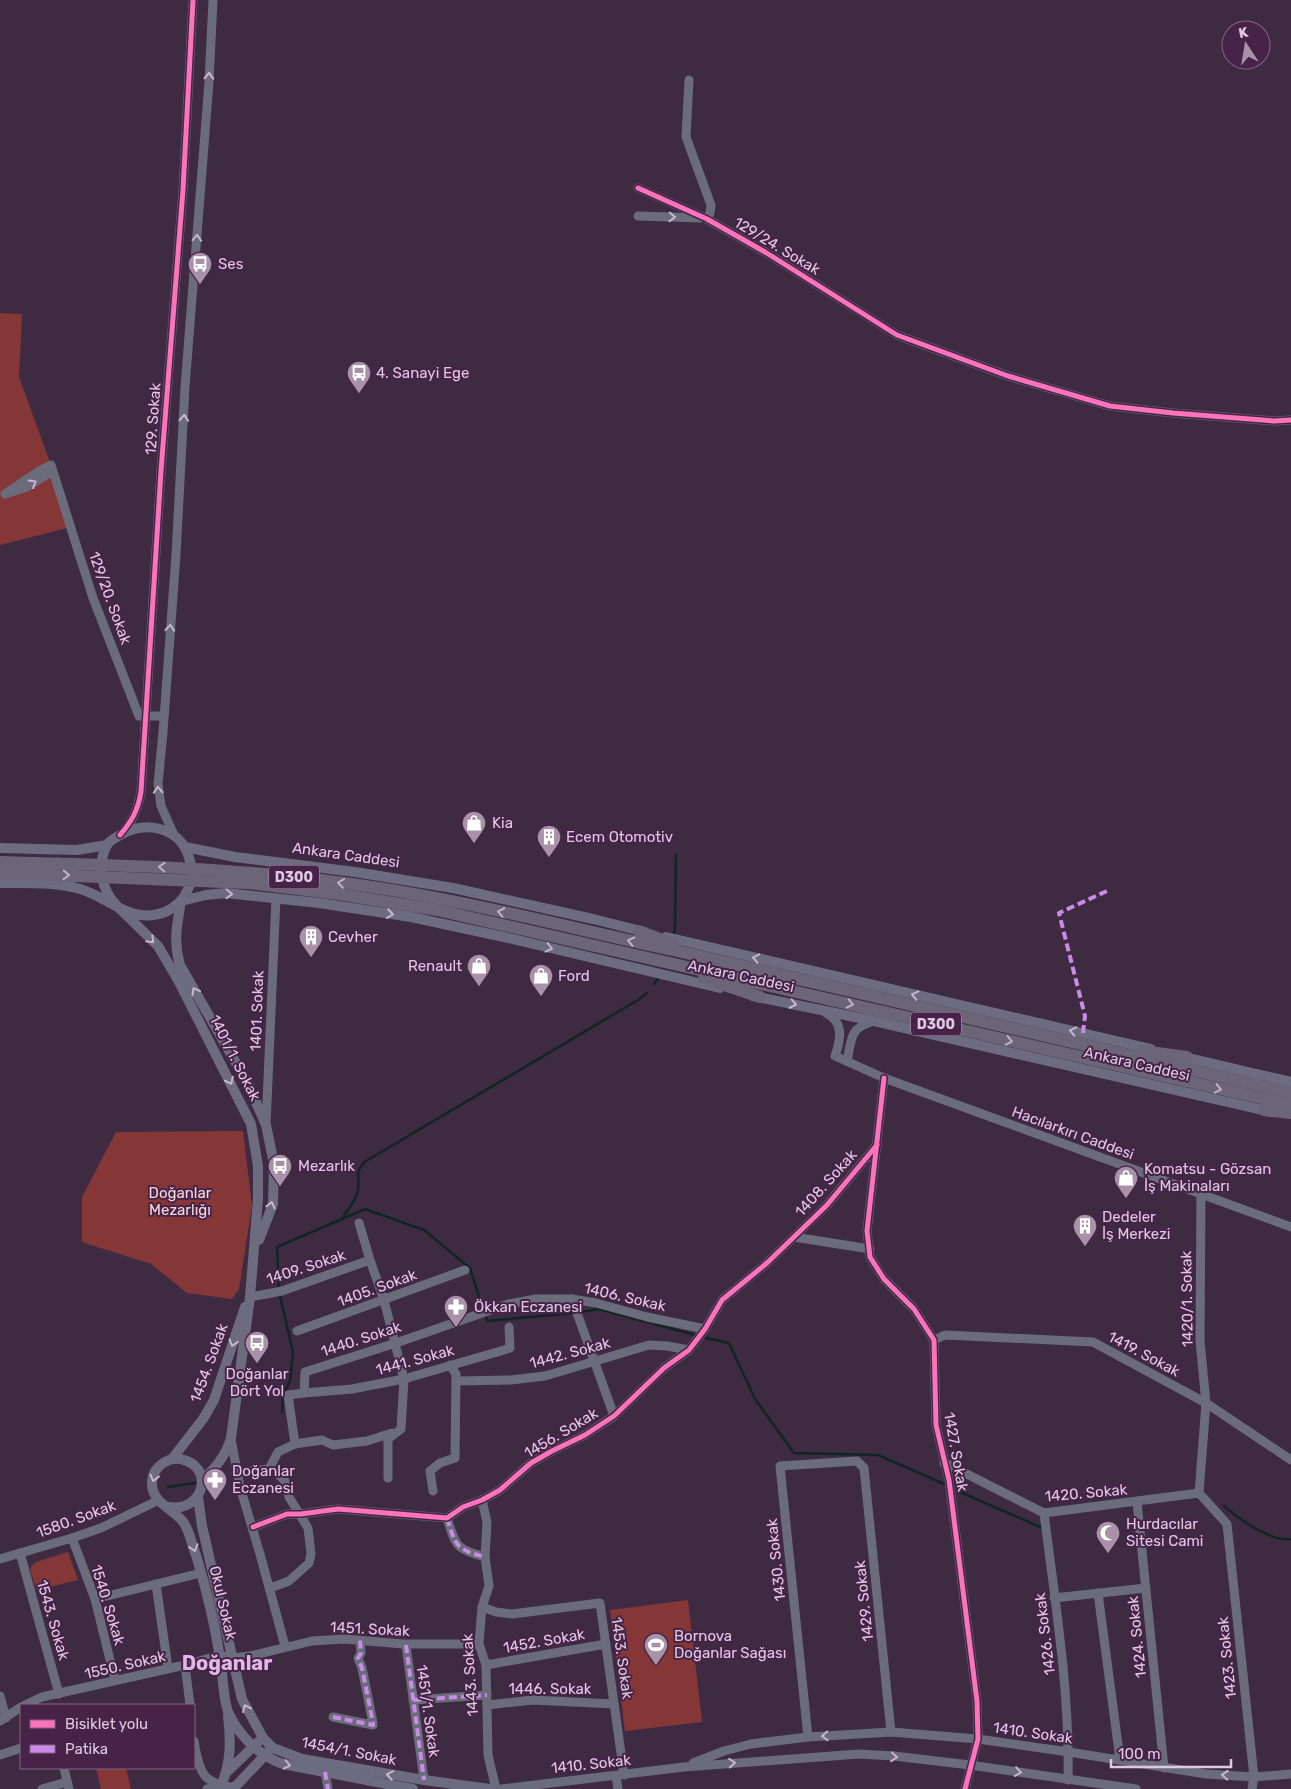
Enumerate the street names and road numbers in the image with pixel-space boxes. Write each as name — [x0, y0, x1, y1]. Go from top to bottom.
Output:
street label: 129/24. Sokak — [731, 213, 823, 279]
street label: 129. Sokak — [142, 382, 165, 456]
street label: 129/20. Sokak — [85, 549, 135, 647]
street label: Ankara Caddesi — [291, 839, 401, 871]
road number: D300 — [269, 866, 319, 889]
street label: Ankara Caddesi — [686, 956, 796, 996]
street label: 1401. Sokak — [247, 970, 267, 1052]
street label: 1401/1. Sokak — [206, 1012, 265, 1104]
road number: D300 — [911, 1012, 961, 1036]
street label: Ankara Caddesi — [1082, 1043, 1192, 1085]
street label: Hacılarkırı Caddesi — [1009, 1103, 1137, 1163]
street label: 1408. Sokak — [791, 1146, 861, 1220]
street label: 1409. Sokak — [264, 1246, 348, 1288]
street label: 1420/1. Sokak — [1177, 1250, 1197, 1347]
street label: 1405. Sokak — [335, 1265, 419, 1311]
street label: 1406. Sokak — [582, 1279, 668, 1315]
street label: 1440. Sokak — [319, 1317, 404, 1360]
street label: 1454. Sokak — [186, 1321, 232, 1405]
street label: 1419. Sokak — [1105, 1328, 1183, 1381]
street label: 1442. Sokak — [528, 1334, 613, 1372]
street label: 1441. Sokak — [374, 1341, 456, 1379]
street label: 1456. Sokak — [521, 1404, 601, 1462]
street label: 1427. Sokak — [940, 1411, 972, 1493]
street label: 1420. Sokak — [1044, 1480, 1128, 1506]
street label: 1580. Sokak — [34, 1496, 118, 1542]
street label: 1430. Sokak — [763, 1518, 789, 1602]
street label: 1429. Sokak — [851, 1559, 877, 1642]
street label: 1540. Sokak — [87, 1563, 129, 1648]
street label: Okul Sokak — [206, 1564, 240, 1642]
street label: 1543. Sokak — [33, 1578, 73, 1662]
street label: 1426. Sokak — [1031, 1592, 1059, 1676]
street label: 1424. Sokak — [1124, 1595, 1150, 1679]
street label: 1453. Sokak — [607, 1616, 637, 1700]
street label: 1423. Sokak — [1214, 1616, 1240, 1700]
street label: 1451. Sokak — [330, 1618, 411, 1640]
street label: 1452. Sokak — [502, 1625, 586, 1657]
street label: 1443. Sokak — [458, 1633, 482, 1717]
street label: 1550. Sokak — [83, 1647, 167, 1683]
street label: 1451/1. Sokak — [413, 1663, 443, 1759]
street label: 1446. Sokak — [508, 1680, 592, 1698]
street label: 1410. Sokak — [992, 1719, 1074, 1748]
street label: 1454/1. Sokak — [300, 1733, 398, 1769]
street label: 1410. Sokak — [550, 1751, 632, 1777]

